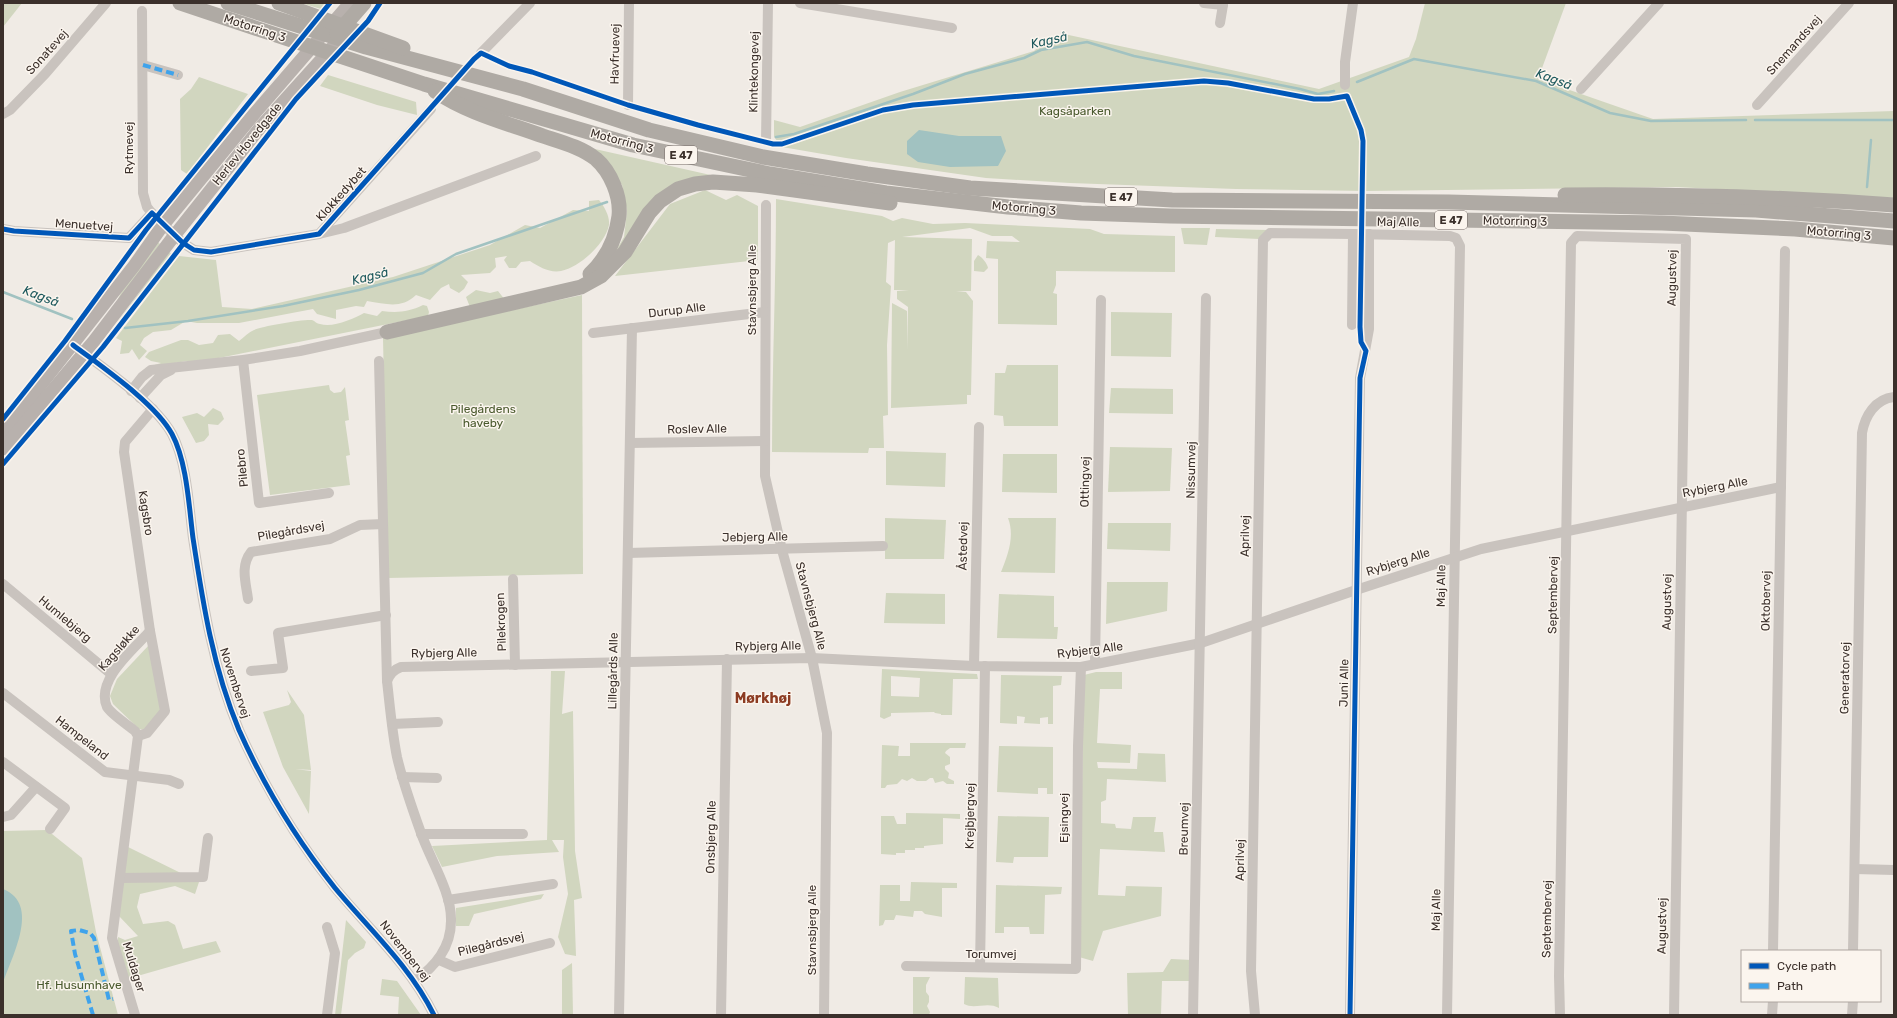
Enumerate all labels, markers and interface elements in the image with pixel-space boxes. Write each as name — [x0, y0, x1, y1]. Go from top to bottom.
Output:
street label: Motorring 3 — [222, 11, 288, 45]
street label: Snemandsvej — [1764, 12, 1824, 78]
street label: Havfruevej — [607, 23, 623, 85]
street label: Sonatevej — [23, 27, 71, 77]
water label: Kagså — [1029, 28, 1069, 52]
street label: Klintekongevej — [746, 31, 762, 113]
water label: Kagså — [1534, 65, 1574, 94]
street label: Herlev Hovedgade — [210, 100, 285, 188]
park label: Kagsåparken — [1039, 104, 1111, 118]
street label: Rytmevej — [122, 122, 136, 174]
street label: Motorring 3 — [589, 126, 655, 156]
road number: E 47 — [665, 146, 697, 164]
street label: Klokkedybet — [313, 164, 369, 224]
road number: E 47 — [1105, 188, 1137, 206]
street label: Motorring 3 — [991, 198, 1057, 218]
road number: E 47 — [1435, 211, 1467, 229]
street label: Motorring 3 — [1483, 213, 1547, 229]
street label: Maj Alle — [1377, 215, 1420, 229]
street label: Menuetvej — [54, 216, 114, 234]
street label: Motorring 3 — [1806, 223, 1872, 243]
street label: Stavnsbjerg Alle — [745, 245, 759, 335]
street label: Augustvej — [1665, 250, 1679, 306]
water label: Kagså — [350, 264, 391, 289]
water label: Kagså — [21, 282, 61, 311]
street label: Durup Alle — [648, 300, 707, 320]
park label: Pilegårdens haveby — [450, 402, 516, 430]
street label: Roslev Alle — [667, 421, 727, 437]
street label: Nissumvej — [1184, 441, 1198, 499]
street label: Pilebro — [233, 448, 251, 488]
street label: Ottingvej — [1078, 456, 1092, 508]
street label: Rybjerg Alle — [1681, 474, 1749, 500]
street label: Kagsbro — [136, 489, 156, 537]
street label: Aprilvej — [1238, 515, 1252, 557]
street label: Pilegårdsvej — [256, 518, 326, 544]
street label: Åstedvej — [956, 521, 970, 571]
street label: Jebjerg Alle — [722, 529, 788, 545]
street label: Rybjerg Alle — [1364, 545, 1432, 579]
street label: Septembervej — [1545, 556, 1561, 634]
street label: Stavnsbjerg Alle — [793, 561, 830, 652]
street label: Maj Alle — [1434, 564, 1448, 607]
street label: Oktobervej — [1758, 571, 1774, 631]
street label: Augustvej — [1660, 574, 1674, 630]
street label: Pilekrogen — [493, 592, 509, 652]
street label: Humlebjerg — [36, 593, 94, 645]
street label: Kagsløkke — [95, 622, 143, 674]
street label: Lillegårds Alle — [605, 632, 621, 710]
street label: Rybjerg Alle — [735, 638, 801, 654]
street label: Rybjerg Alle — [1056, 639, 1124, 661]
street label: Generatorvej — [1837, 642, 1853, 714]
street label: Rybjerg Alle — [411, 645, 477, 661]
street label: Novembervej — [217, 646, 253, 720]
street label: Juni Alle — [1337, 659, 1351, 707]
district label: Mørkhøj — [735, 690, 791, 707]
street label: Hampeland — [53, 713, 111, 763]
street label: Krejbjergvej — [962, 783, 978, 849]
street label: Ejsingvej — [1057, 793, 1071, 843]
street label: Onsbjerg Alle — [703, 800, 719, 874]
street label: Breumvej — [1177, 802, 1191, 856]
street label: Aprilvej — [1233, 839, 1247, 881]
street label: Septembervej — [1539, 880, 1555, 958]
street label: Stavnsbjerg Alle — [805, 885, 819, 975]
street label: Maj Alle — [1429, 888, 1443, 931]
street label: Augustvej — [1655, 898, 1669, 954]
street label: Novembervej — [377, 918, 433, 984]
street label: Pilegårdsvej — [456, 929, 526, 959]
street label: Muldager — [120, 940, 148, 994]
street label: Torumvej — [965, 947, 1017, 961]
legend — [1741, 950, 1881, 1002]
text: Cycle path — [1777, 959, 1836, 973]
park label: Hf. Husumhave — [36, 978, 122, 992]
text: Path — [1777, 979, 1803, 993]

